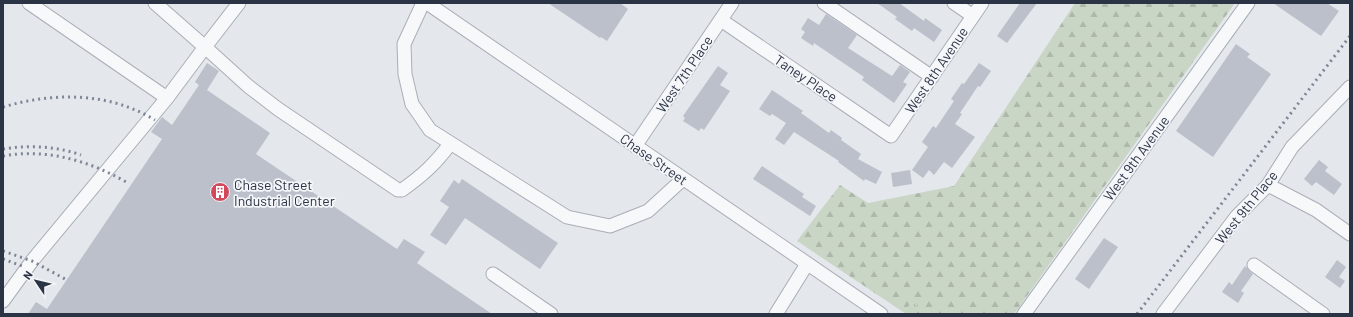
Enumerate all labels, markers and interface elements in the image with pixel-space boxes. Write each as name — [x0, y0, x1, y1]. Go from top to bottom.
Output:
street label: West 8th Avenue — [901, 23, 971, 117]
street label: West 7th Place — [652, 32, 716, 116]
street label: Taney Place — [771, 51, 841, 105]
street label: West 9th Avenue — [1099, 112, 1173, 204]
street label: Chase Street — [617, 130, 691, 188]
street label: West 9th Place — [1211, 167, 1281, 247]
place label: Chase Street Industrial Center — [234, 176, 335, 209]
building icon: Chase Street Industrial Center — [209, 181, 231, 203]
north arrow — [16, 261, 56, 301]
text: N — [20, 268, 35, 282]

